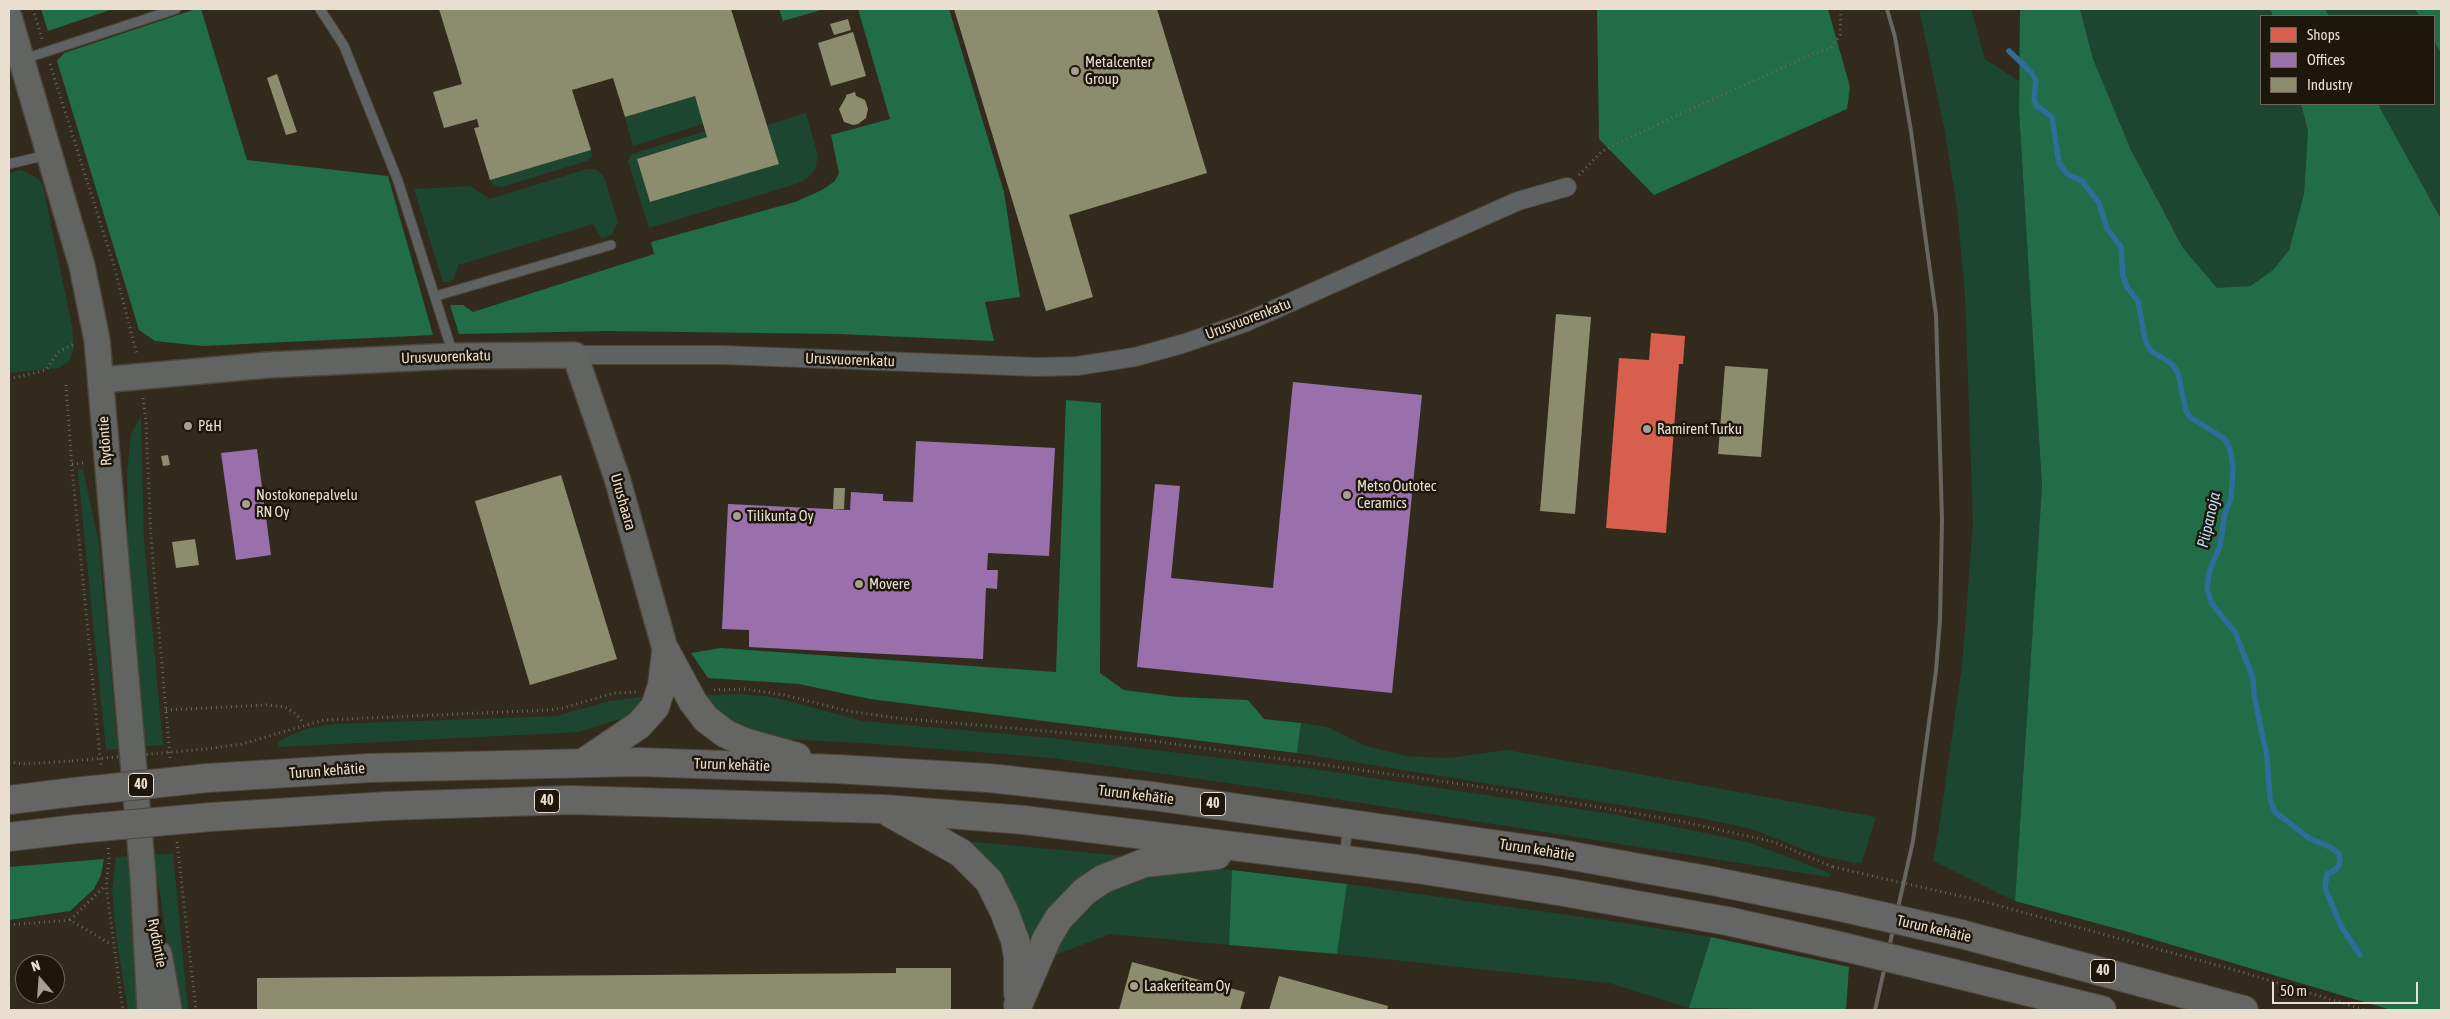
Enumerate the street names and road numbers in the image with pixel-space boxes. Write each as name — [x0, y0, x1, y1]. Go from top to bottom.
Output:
street label: Urusvuorenkatu — [1203, 294, 1293, 344]
street label: Urusvuorenkatu — [401, 346, 491, 368]
street label: Urusvuorenkatu — [805, 349, 895, 371]
street label: Rydöntie — [94, 416, 116, 466]
street label: Urushaara — [606, 472, 640, 532]
street label: Turun kehätie — [694, 755, 770, 775]
street label: Turun kehätie — [288, 759, 366, 783]
road number: 40 — [128, 774, 154, 796]
street label: Turun kehätie — [1097, 781, 1175, 809]
road number: 40 — [534, 789, 560, 812]
road number: 40 — [1200, 792, 1226, 816]
street label: Turun kehätie — [1498, 835, 1576, 865]
street label: Turun kehätie — [1895, 912, 1973, 946]
street label: Rydöntie — [143, 917, 171, 969]
road number: 40 — [2090, 959, 2116, 982]

